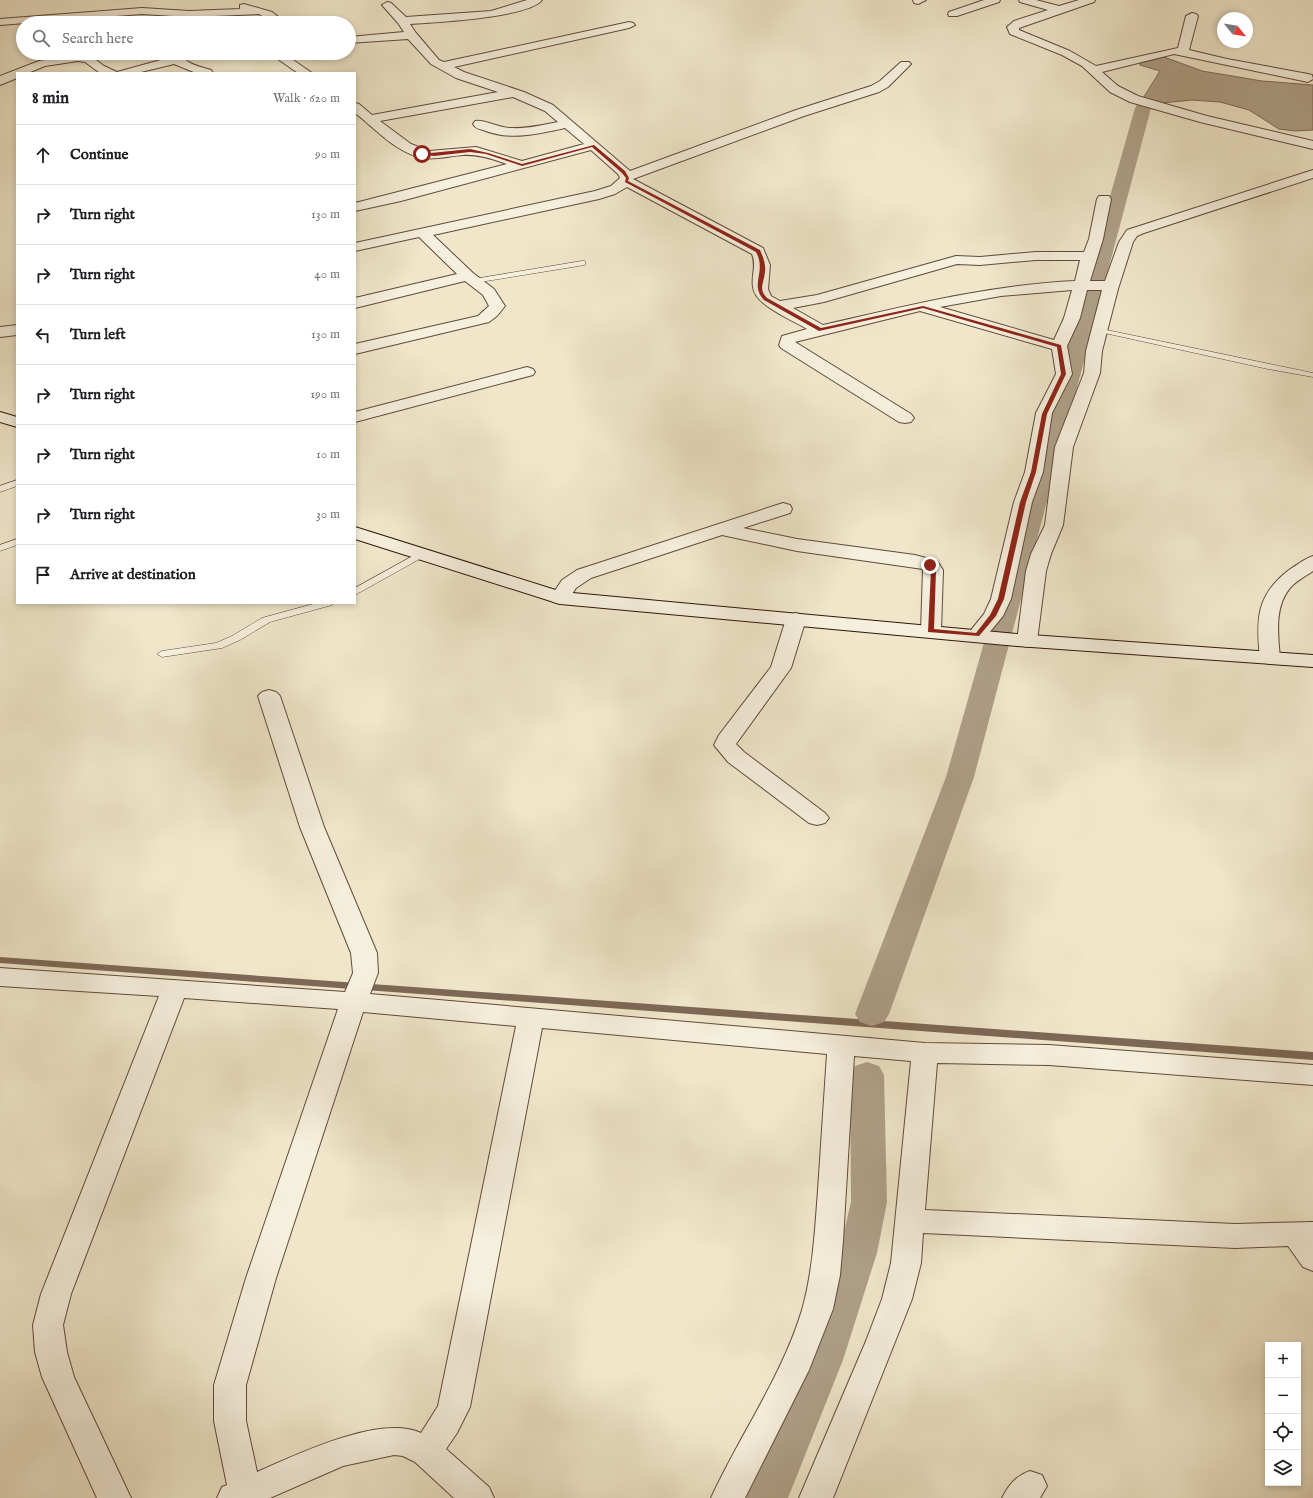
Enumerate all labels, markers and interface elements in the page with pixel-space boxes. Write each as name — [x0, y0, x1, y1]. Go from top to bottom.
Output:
north arrow — [1217, 12, 1253, 48]
search box — [16, 16, 356, 60]
icon: search — [30, 27, 52, 49]
text: Search here — [62, 29, 133, 48]
text: 8 min — [32, 88, 69, 109]
text: Walk · 620 m — [273, 90, 340, 107]
icon: ahead — [32, 144, 54, 166]
text: Continue — [70, 145, 128, 164]
route start — [413, 145, 431, 163]
text: 90 m — [315, 146, 340, 163]
icon: right — [32, 204, 54, 226]
text: Turn right — [70, 205, 135, 224]
text: 130 m — [311, 206, 340, 223]
icon: right — [32, 264, 54, 286]
text: Turn right — [70, 265, 135, 284]
text: 40 m — [314, 266, 340, 283]
icon: left — [32, 324, 54, 346]
text: Turn left — [70, 325, 126, 344]
text: 130 m — [311, 326, 340, 343]
icon: right — [32, 384, 54, 406]
text: Turn right — [70, 385, 135, 404]
text: 190 m — [310, 386, 340, 403]
icon: right — [32, 444, 54, 466]
text: Turn right — [70, 445, 135, 464]
text: 10 m — [316, 446, 340, 463]
icon: right — [32, 504, 54, 526]
text: Turn right — [70, 505, 135, 524]
text: 30 m — [316, 506, 340, 523]
route end — [921, 556, 939, 574]
icon: arrive — [32, 564, 54, 586]
text: Arrive at destination — [70, 565, 196, 584]
map controls — [1265, 1342, 1301, 1486]
button: + — [1265, 1342, 1301, 1378]
button: − — [1265, 1378, 1301, 1414]
button: locate — [1265, 1414, 1301, 1450]
button: layers — [1265, 1450, 1301, 1486]

